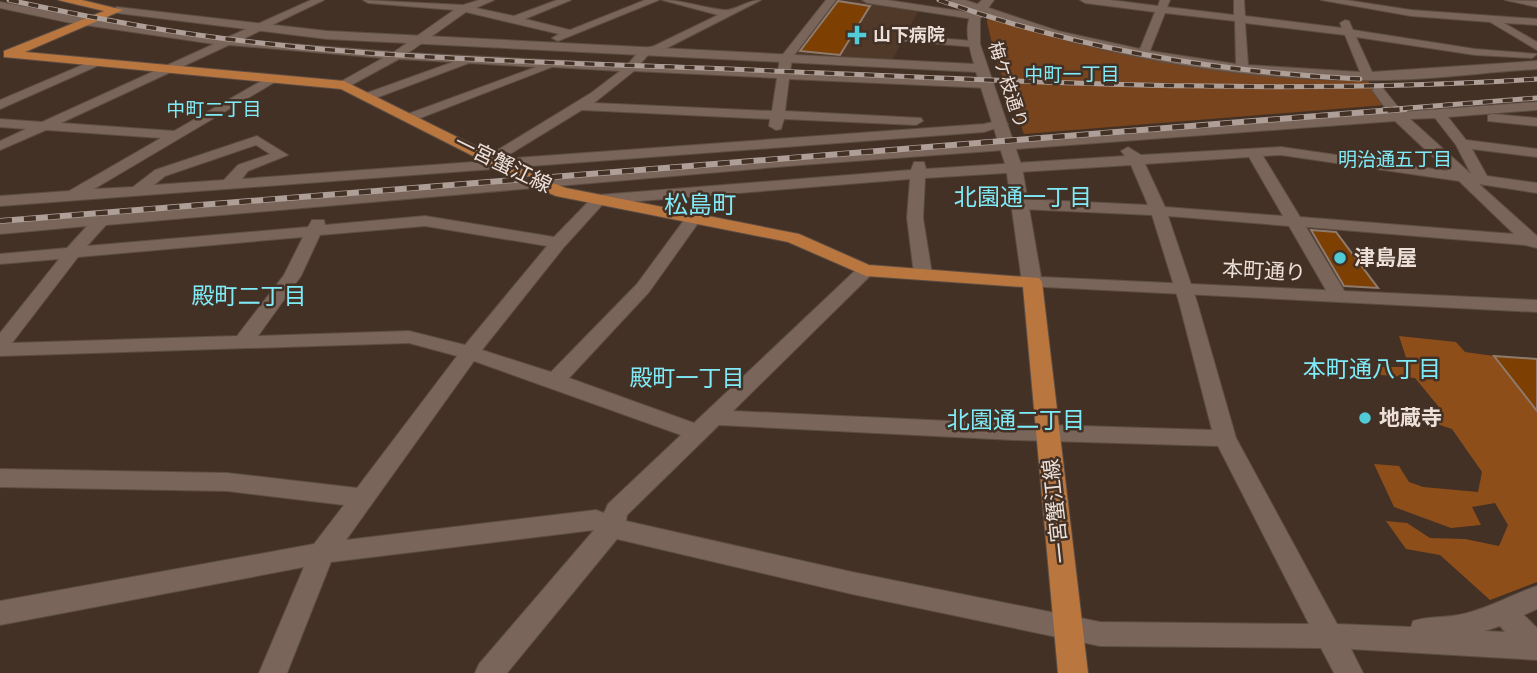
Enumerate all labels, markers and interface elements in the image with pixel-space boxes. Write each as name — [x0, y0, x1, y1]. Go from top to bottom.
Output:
marker: 山下病院 — [847, 25, 867, 45]
place label: 山下病院 — [873, 25, 945, 48]
street label: 梅ケ枝通り — [982, 39, 1031, 132]
district label: 中町一丁目 — [1024, 64, 1120, 88]
district label: 中町二丁目 — [166, 99, 262, 123]
street label: 一宮蟹江線 — [449, 130, 555, 200]
district label: 明治通五丁目 — [1338, 149, 1452, 173]
district label: 北園通一丁目 — [954, 185, 1092, 214]
district label: 松島町 — [664, 192, 736, 222]
place label: 津島屋 — [1354, 246, 1417, 273]
marker: 津島屋 — [1332, 250, 1348, 266]
street label: 本町通り — [1221, 257, 1307, 288]
district label: 殿町二丁目 — [192, 284, 307, 313]
district label: 本町通八丁目 — [1303, 357, 1441, 386]
district label: 殿町一丁目 — [630, 366, 745, 395]
place label: 地蔵寺 — [1379, 406, 1442, 433]
district label: 北園通二丁目 — [947, 408, 1085, 437]
marker: 地蔵寺 — [1357, 410, 1373, 426]
street label: 一宮蟹江線 — [1039, 457, 1076, 564]

